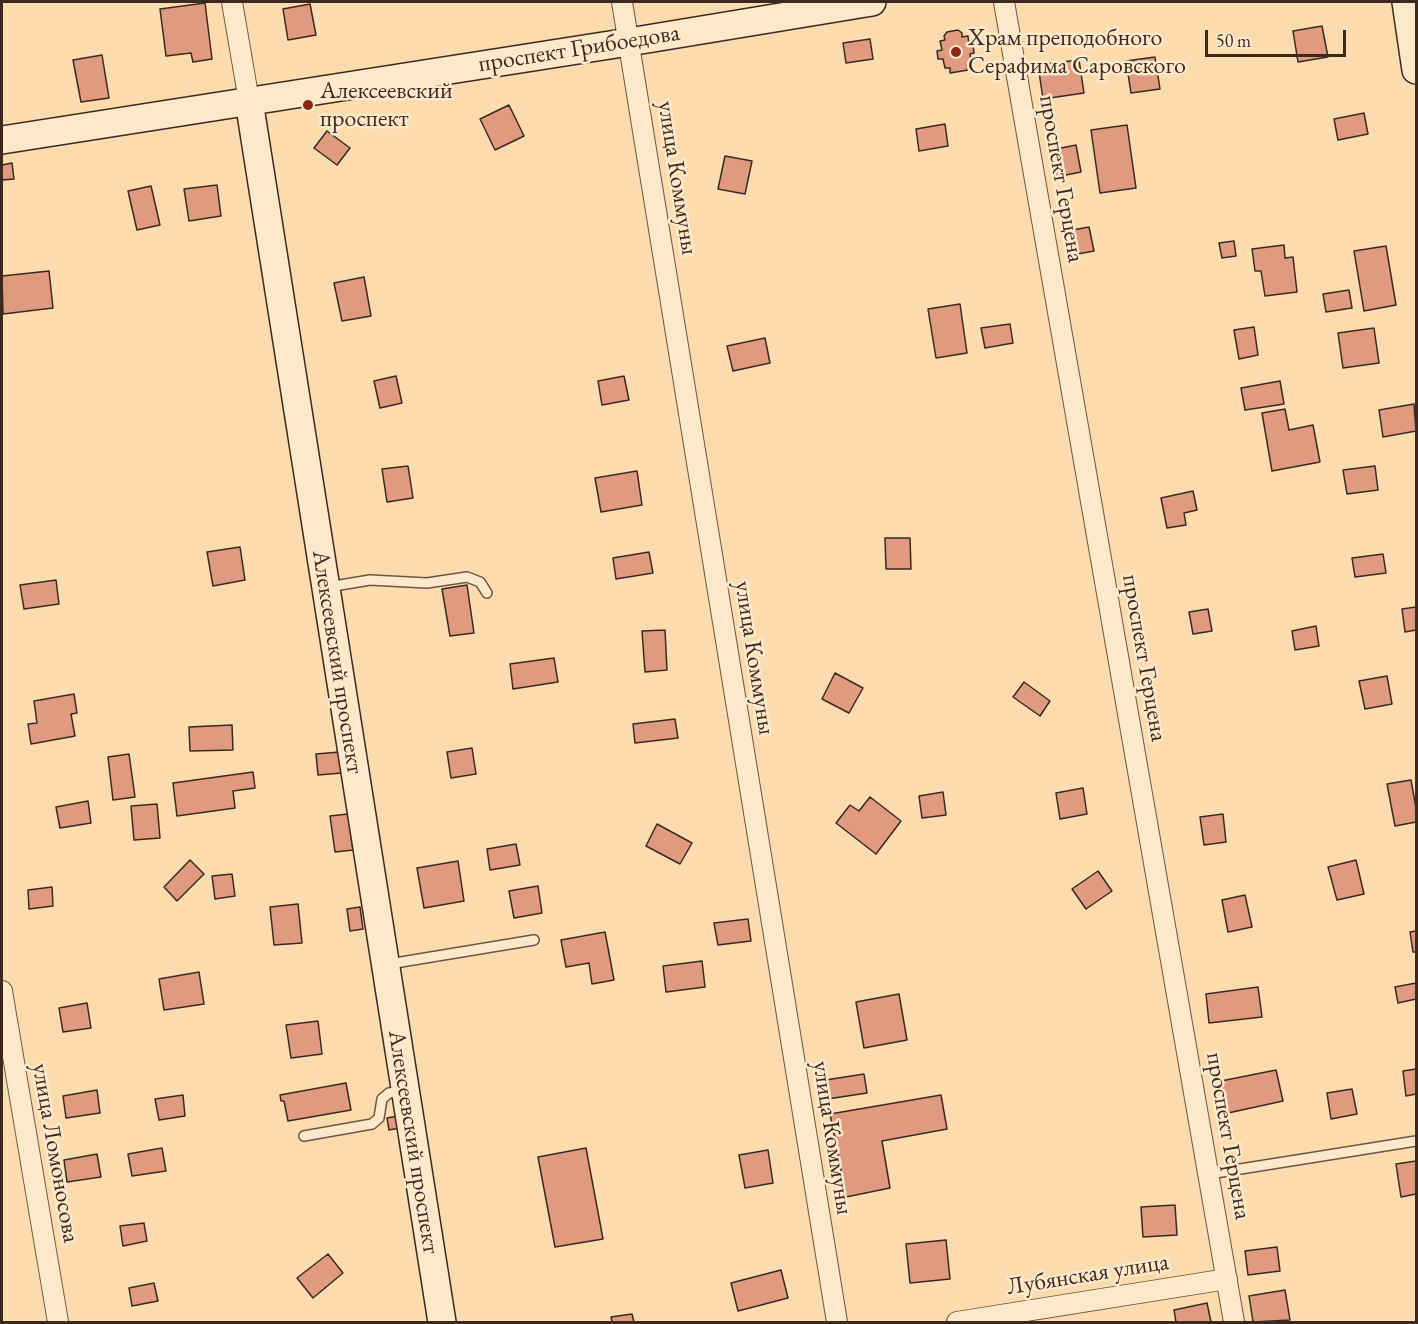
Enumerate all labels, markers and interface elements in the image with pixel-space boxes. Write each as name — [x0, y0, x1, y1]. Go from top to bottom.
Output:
scale bar — [1208, 18, 1349, 56]
street label: проспект Грибоедова — [476, 19, 682, 79]
place label: Храм преподобного Серафима Саровского — [968, 24, 1186, 80]
text: 50 m — [1216, 29, 1251, 52]
marker: Храм преподобного Серафима Саровского — [949, 45, 963, 59]
place label: Алексеевский проспект — [320, 77, 453, 133]
street label: проспект Герцена — [1032, 93, 1090, 265]
marker: Алексеевский проспект — [301, 98, 315, 112]
street label: улица Коммуны — [651, 99, 703, 257]
street label: Алексеевский проспект — [305, 548, 369, 776]
street label: проспект Герцена — [1115, 572, 1173, 744]
street label: улица Коммуны — [728, 579, 780, 737]
street label: Алексеевский проспект — [381, 1028, 445, 1256]
street label: проспект Герцена — [1199, 1050, 1257, 1222]
street label: улица Коммуны — [806, 1059, 858, 1217]
street label: улица Ломоносова — [25, 1061, 85, 1245]
street label: Лубянская улица — [1005, 1248, 1171, 1302]

